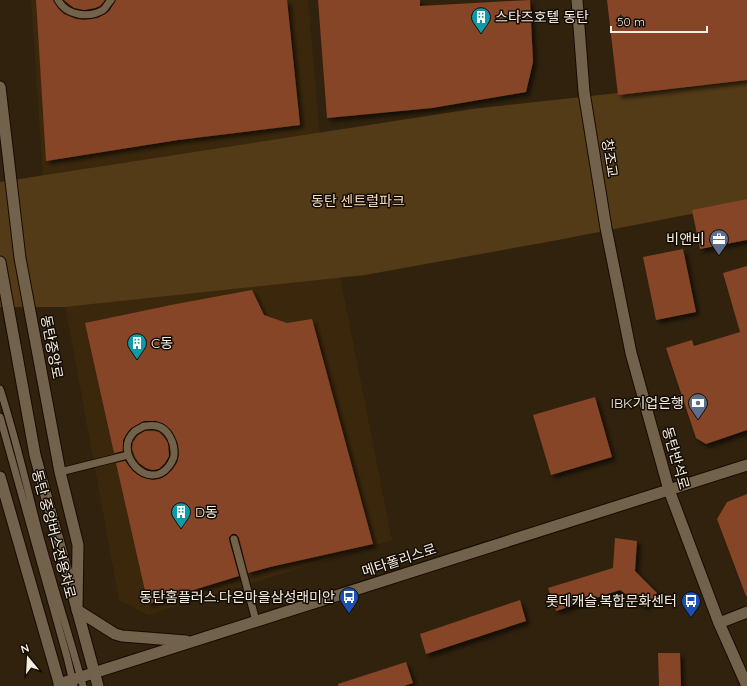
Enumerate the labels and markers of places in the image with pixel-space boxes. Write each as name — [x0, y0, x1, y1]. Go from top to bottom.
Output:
building icon: 스타즈호텔 동탄 — [470, 6, 492, 34]
place label: 스타즈호텔 동탄 — [495, 8, 589, 26]
office icon: 비앤비 — [708, 228, 730, 256]
place label: 비앤비 — [666, 230, 705, 248]
building icon: C동 — [126, 332, 148, 360]
place label: C동 — [151, 334, 173, 352]
bank icon: IBK기업은행 — [687, 392, 709, 420]
place label: IBK기업은행 — [610, 394, 684, 412]
building icon: D동 — [170, 501, 192, 529]
place label: D동 — [195, 503, 218, 521]
bus stop icon: 동탄홈플러스.다은마을삼성래미안 — [338, 586, 360, 614]
place label: 동탄홈플러스.다은마을삼성래미안 — [139, 588, 335, 606]
bus stop icon: 롯데캐슬.복합문화센터 — [680, 590, 702, 618]
place label: 롯데캐슬.복합문화센터 — [546, 592, 677, 610]

